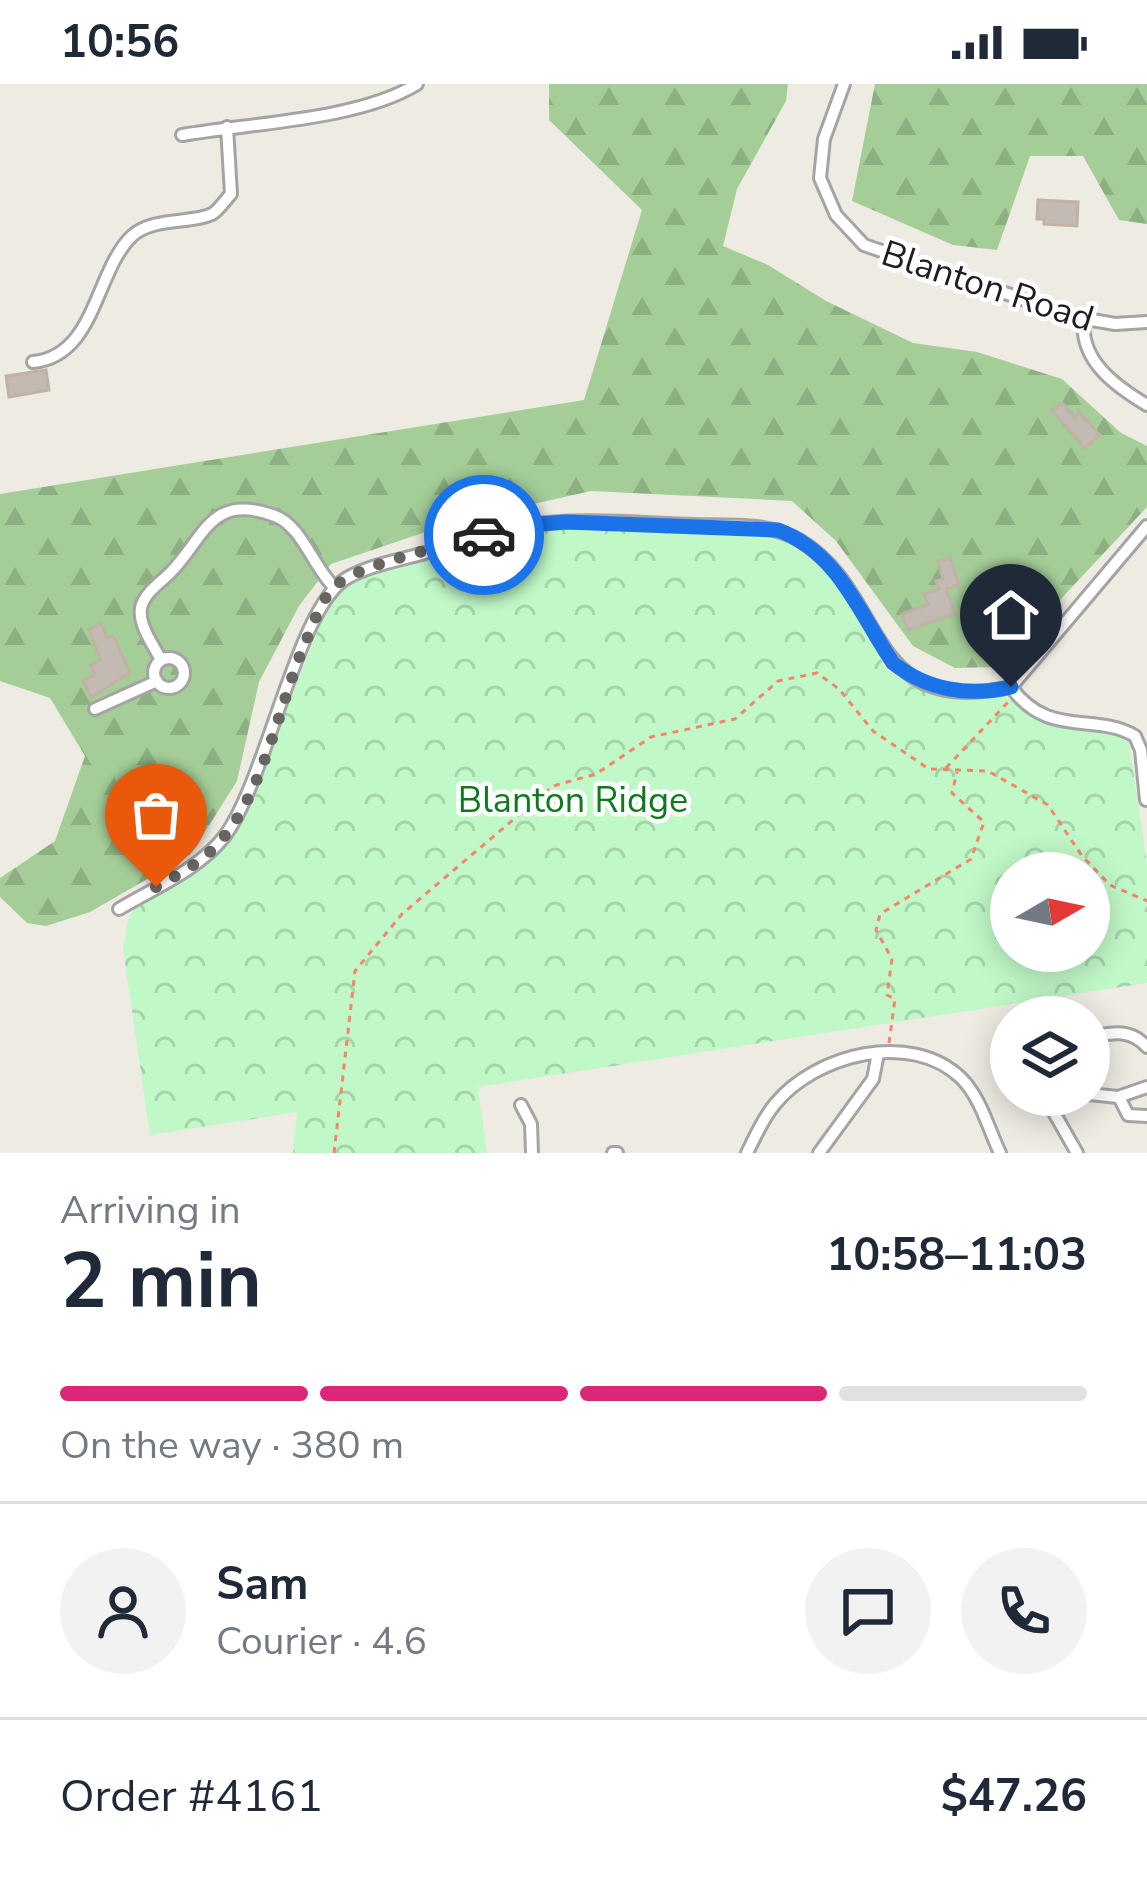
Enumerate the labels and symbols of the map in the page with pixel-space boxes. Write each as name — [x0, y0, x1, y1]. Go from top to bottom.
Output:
street label: Blanton Road — [875, 229, 1100, 344]
courier — [424, 475, 544, 595]
pin — [960, 564, 1062, 687]
pin — [105, 764, 207, 887]
park label: Blanton Ridge — [458, 776, 688, 825]
north arrow — [990, 852, 1110, 972]

